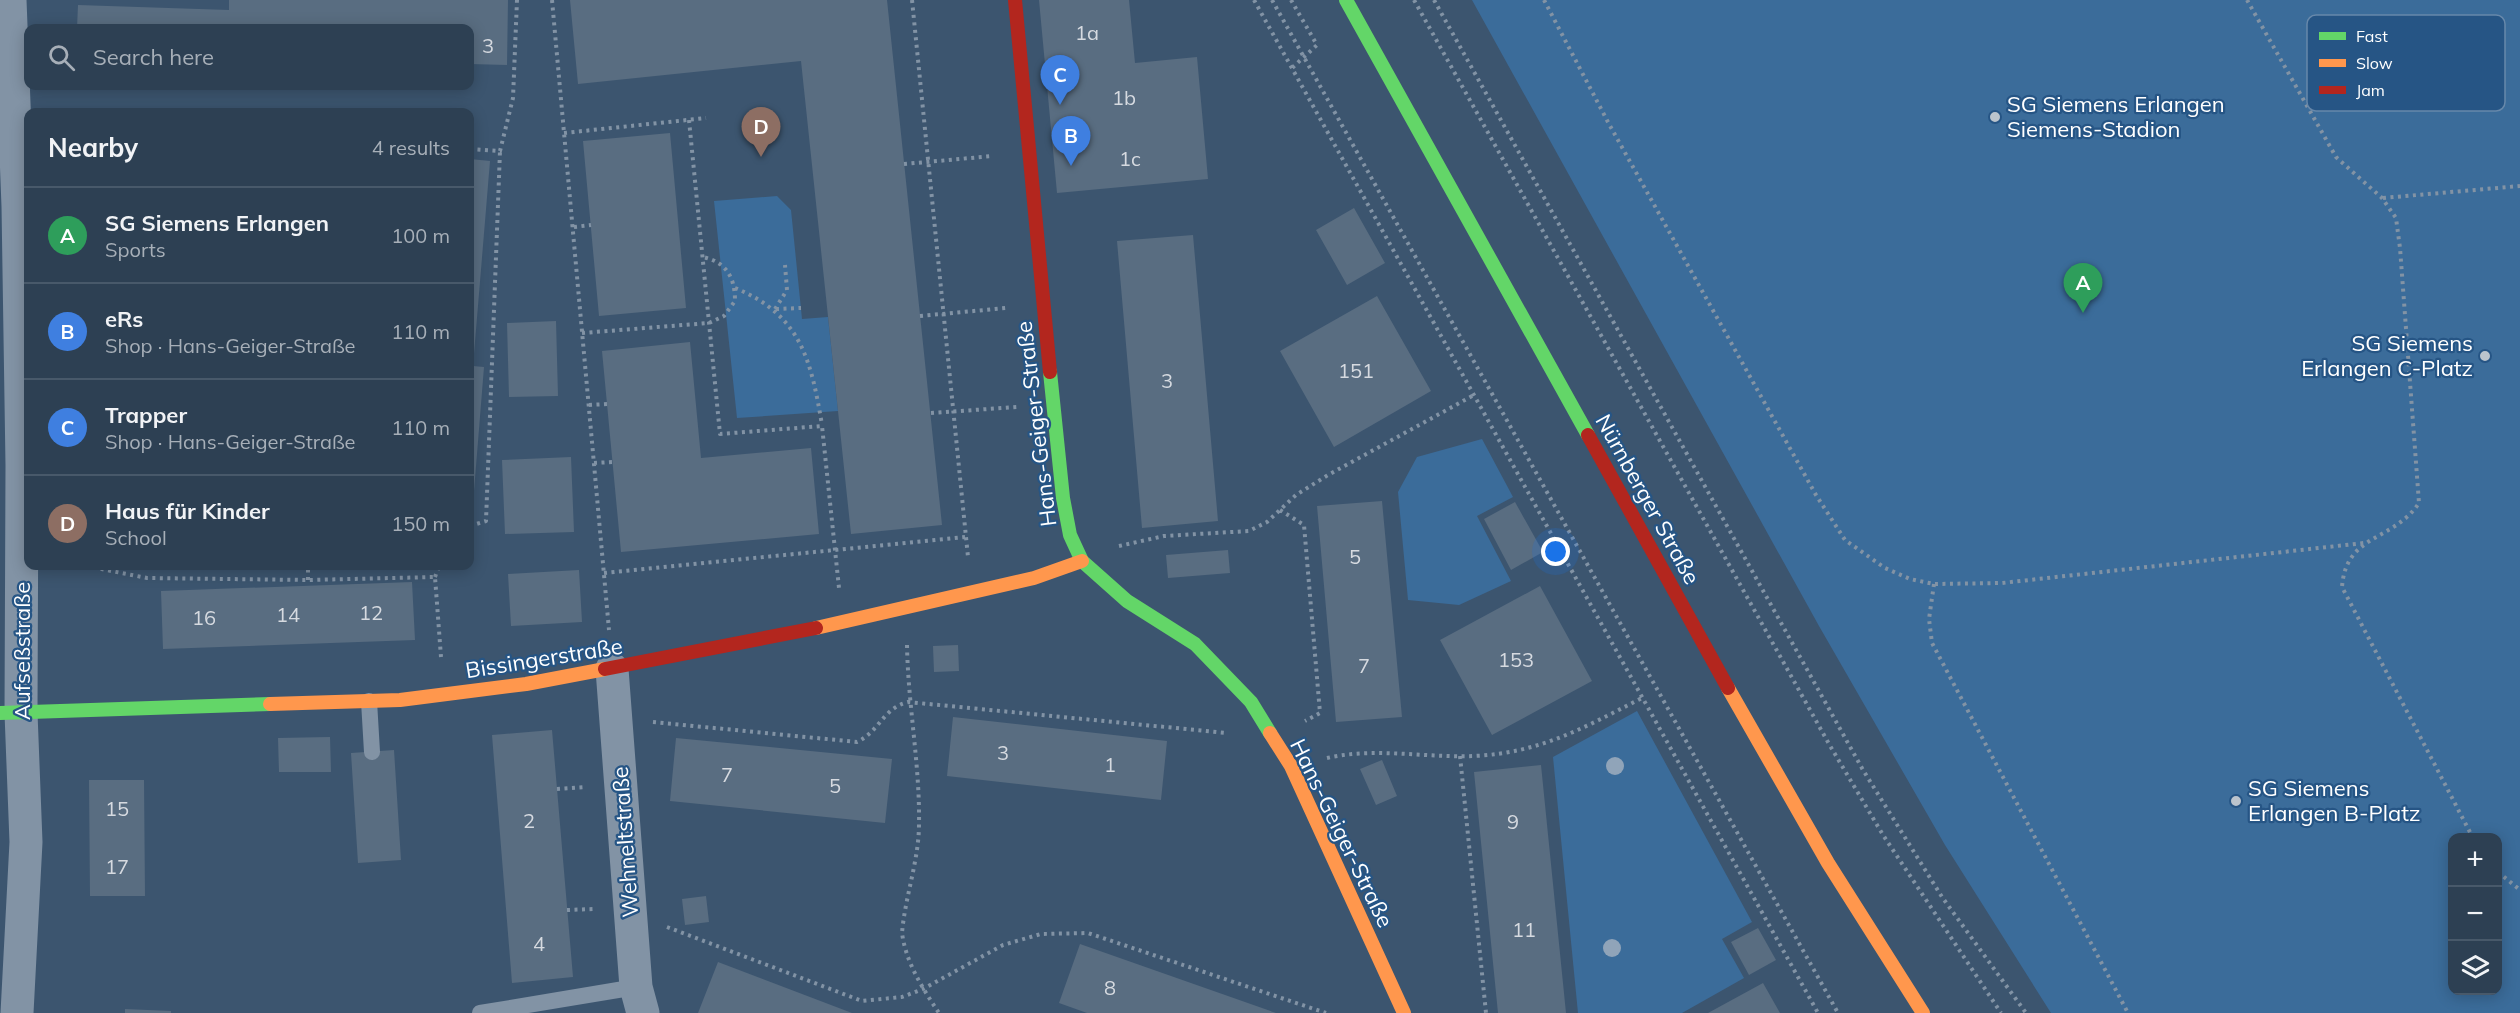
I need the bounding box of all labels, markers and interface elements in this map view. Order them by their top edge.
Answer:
legend [2307,15,2505,111]
house number: 1a [1075,20,1099,45]
search box [24,24,474,90]
text: Fast [2356,26,2388,46]
house number: 3 [482,33,494,58]
icon: search [45,41,78,74]
text: Search here [93,43,214,71]
text: Slow [2356,53,2393,73]
pin: C [1040,56,1080,105]
text: Jam [2356,80,2385,100]
house number: 1b [1112,85,1136,110]
place label: SG Siemens Erlangen Siemens-Stadion [2007,90,2225,143]
pin: D [742,108,780,157]
marker: SG Siemens Erlangen Siemens-Stadion [1988,110,2002,124]
pin: B [1052,116,1090,166]
text: Nearby [48,131,138,164]
text: 4 results [372,135,450,160]
house number: 1c [1119,146,1141,171]
text: SG Siemens Erlangen [105,209,329,237]
text: A [60,223,75,248]
text: 100 m [391,223,450,248]
text: Sports [105,237,166,262]
pin: A [2064,264,2102,313]
text: eRs [105,305,143,333]
text: B [61,319,74,344]
text: 110 m [391,319,450,344]
street label: Hans-Geiger-Straße [1010,320,1062,528]
place label: SG Siemens Erlangen C-Platz [2301,329,2473,382]
text: Shop · Hans-Geiger-Straße [105,333,356,358]
marker: SG Siemens Erlangen C-Platz [2478,349,2492,363]
house number: 151 [1338,358,1374,383]
house number: 3 [1161,368,1173,393]
text: Trapper [105,401,187,429]
street label: Nürnberger Straße [1590,409,1706,589]
text: C [61,415,74,440]
text: 110 m [391,415,450,440]
text: Shop · Hans-Geiger-Straße [105,429,356,454]
text: Haus für Kinder [105,497,270,525]
text: D [60,511,75,536]
text: 150 m [391,511,450,536]
text: School [105,525,167,550]
your location [1541,537,1570,566]
house number: 5 [1349,544,1361,569]
street label: Aufseßstraße [8,582,36,720]
house number: 12 [359,600,383,625]
house number: 14 [276,602,300,627]
house number: 16 [192,605,216,630]
street label: Bissingerstraße [463,632,625,684]
house number: 153 [1498,647,1534,672]
house number: 7 [1358,653,1370,678]
street label: Hans-Geiger-Straße [1284,734,1400,932]
house number: 3 [997,740,1009,765]
house number: 1 [1104,752,1116,777]
house number: 7 [721,762,733,787]
street label: Wehneltstraße [606,766,644,918]
house number: 5 [829,773,841,798]
place label: SG Siemens Erlangen B-Platz [2248,774,2420,827]
marker: SG Siemens Erlangen B-Platz [2229,794,2243,808]
house number: 15 [105,796,129,821]
house number: 2 [523,808,535,833]
house number: 9 [1507,809,1519,834]
map controls [2448,833,2502,995]
button: + [2448,833,2502,887]
house number: 17 [105,854,129,879]
button: − [2448,887,2502,941]
house number: 11 [1512,917,1536,942]
house number: 4 [533,931,545,956]
button: layers [2448,941,2502,995]
house number: 8 [1104,975,1116,1000]

